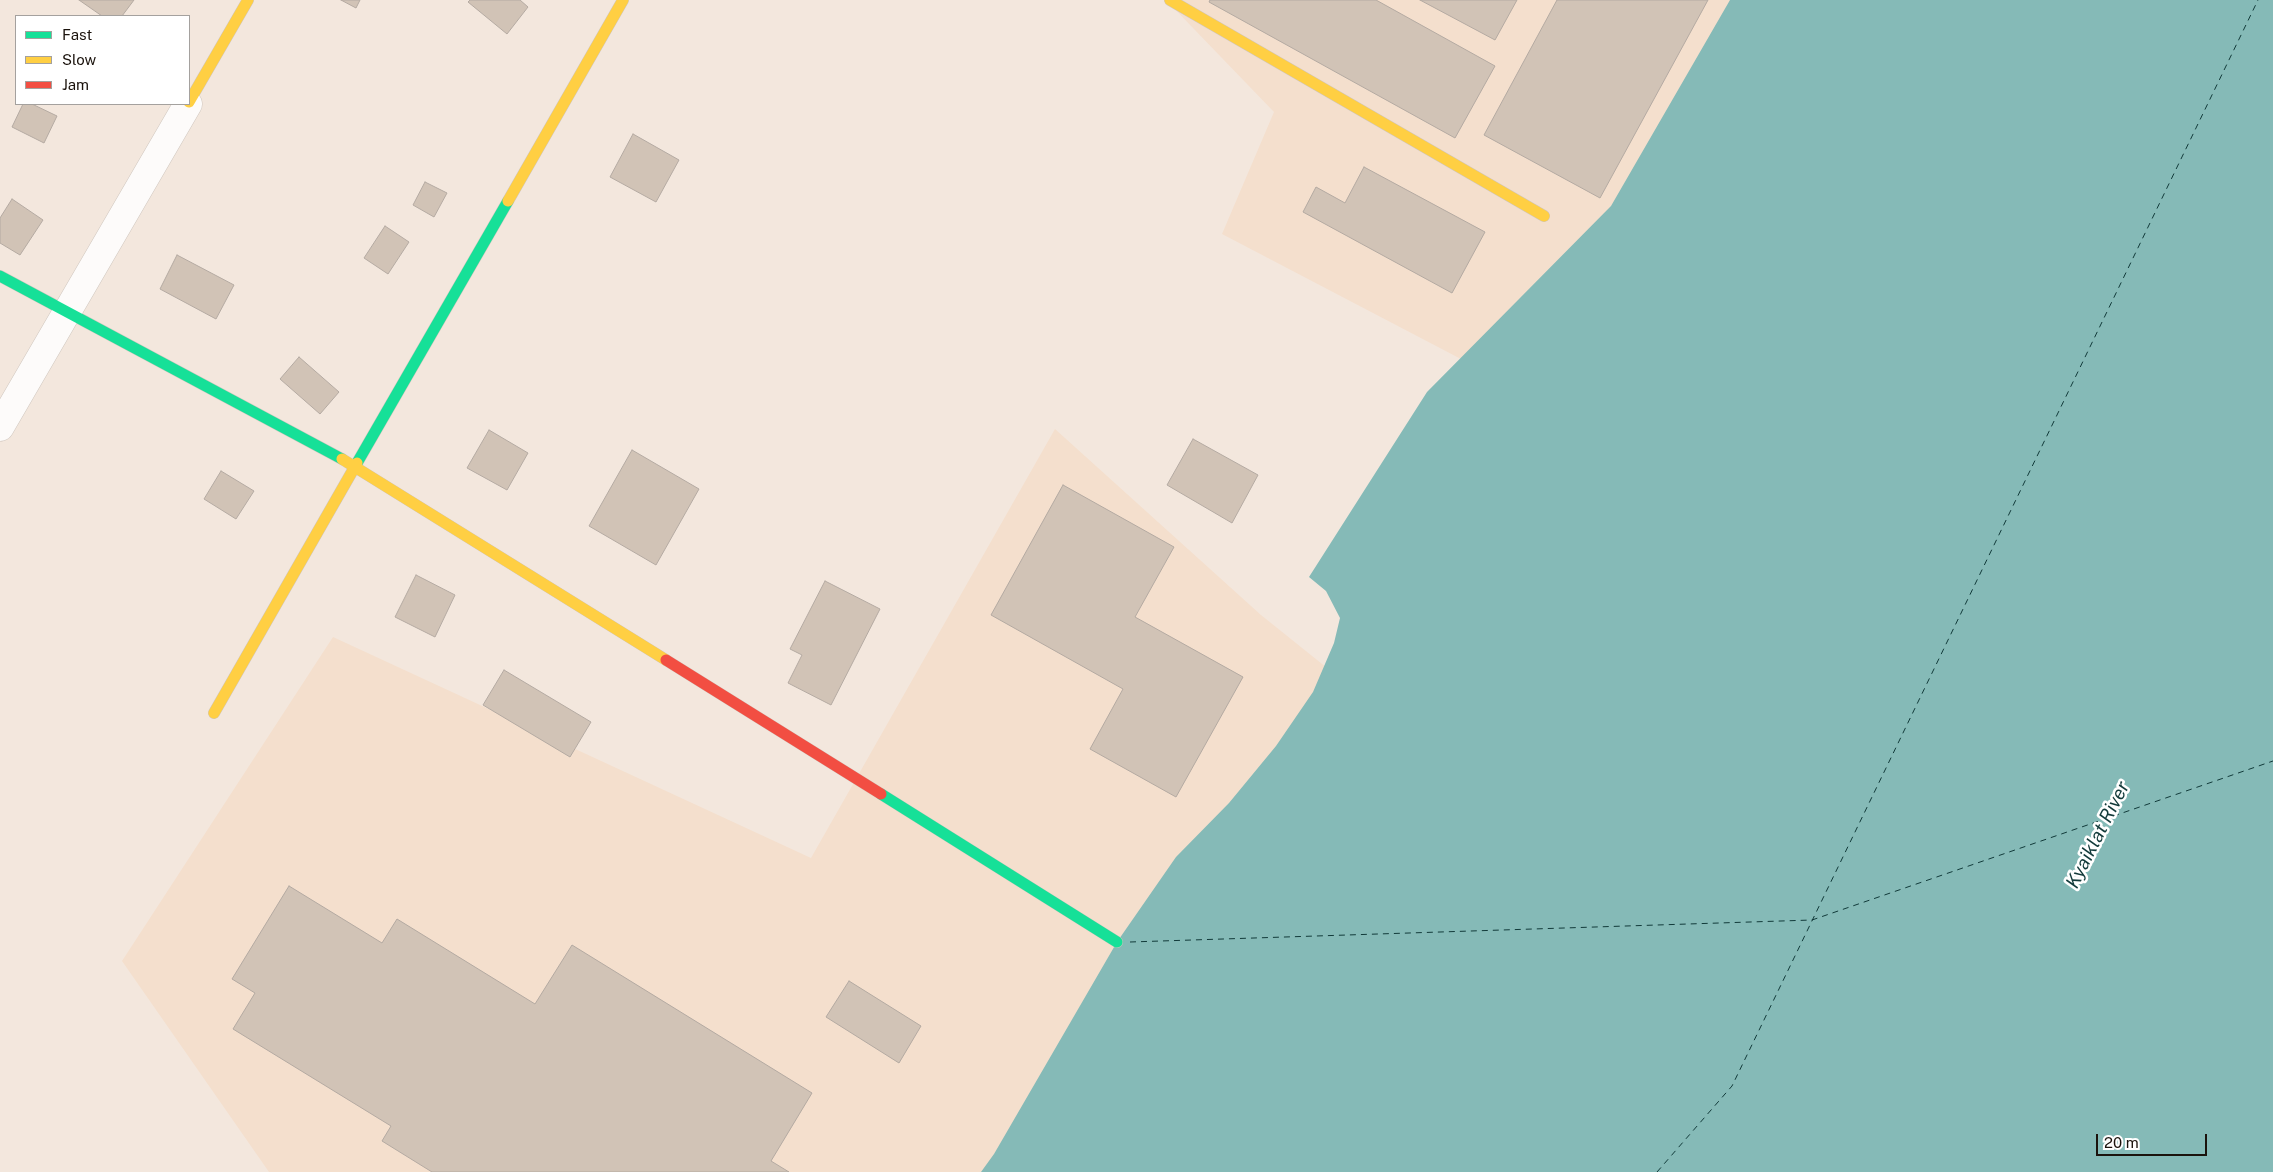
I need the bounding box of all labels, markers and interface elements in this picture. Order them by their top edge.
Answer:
legend [15,15,190,105]
text: Fast [62,26,92,43]
text: Slow [62,51,96,68]
text: Jam [62,76,89,93]
water label: Kyaiklat River [2061,778,2135,892]
scale bar [2098,1124,2209,1156]
text: 20 m [2104,1134,2139,1151]

